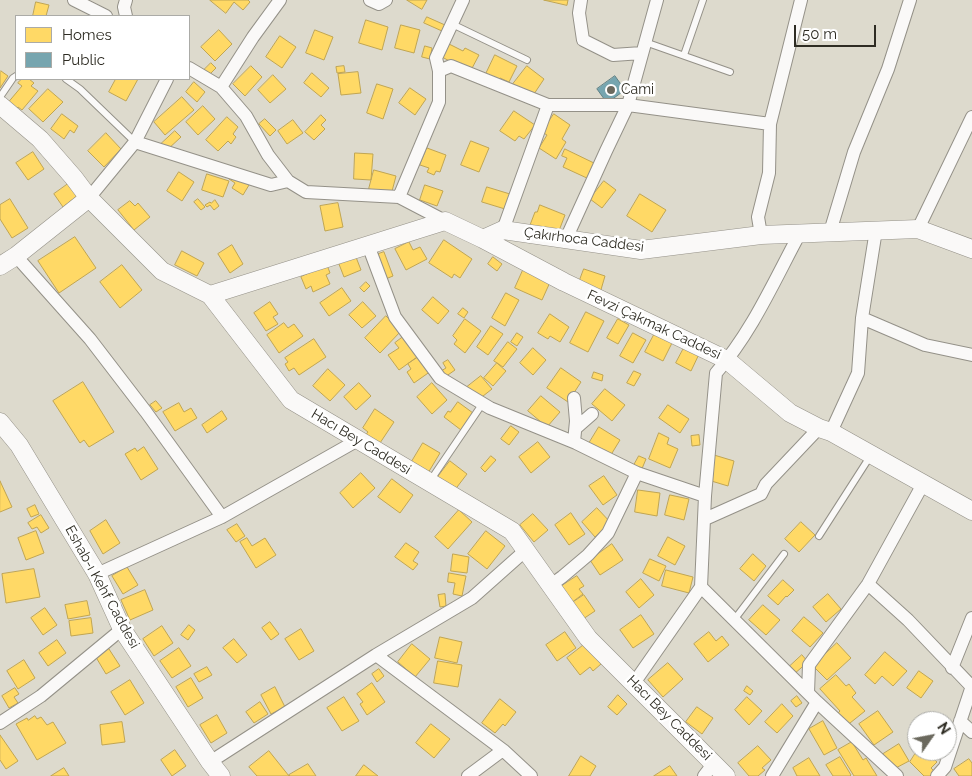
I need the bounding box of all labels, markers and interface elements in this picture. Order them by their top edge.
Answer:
legend [15,15,190,80]
scale bar [797,15,880,47]
text: 50 m [802,25,837,43]
text: Homes [62,26,112,44]
text: Public [62,51,105,69]
place label: Cami [621,82,654,98]
marker: Cami [605,84,617,96]
street label: Çakırhoca Caddesi [523,224,645,256]
street label: Fevzi Çakmak Caddesi [584,287,724,363]
street label: Hacı Bey Caddesi [308,406,414,478]
street label: Eshab-ı Kehf Caddesi [61,523,143,651]
street label: Hacı Bey Caddesi [623,672,715,764]
north arrow [907,711,957,761]
text: N [934,720,953,737]

